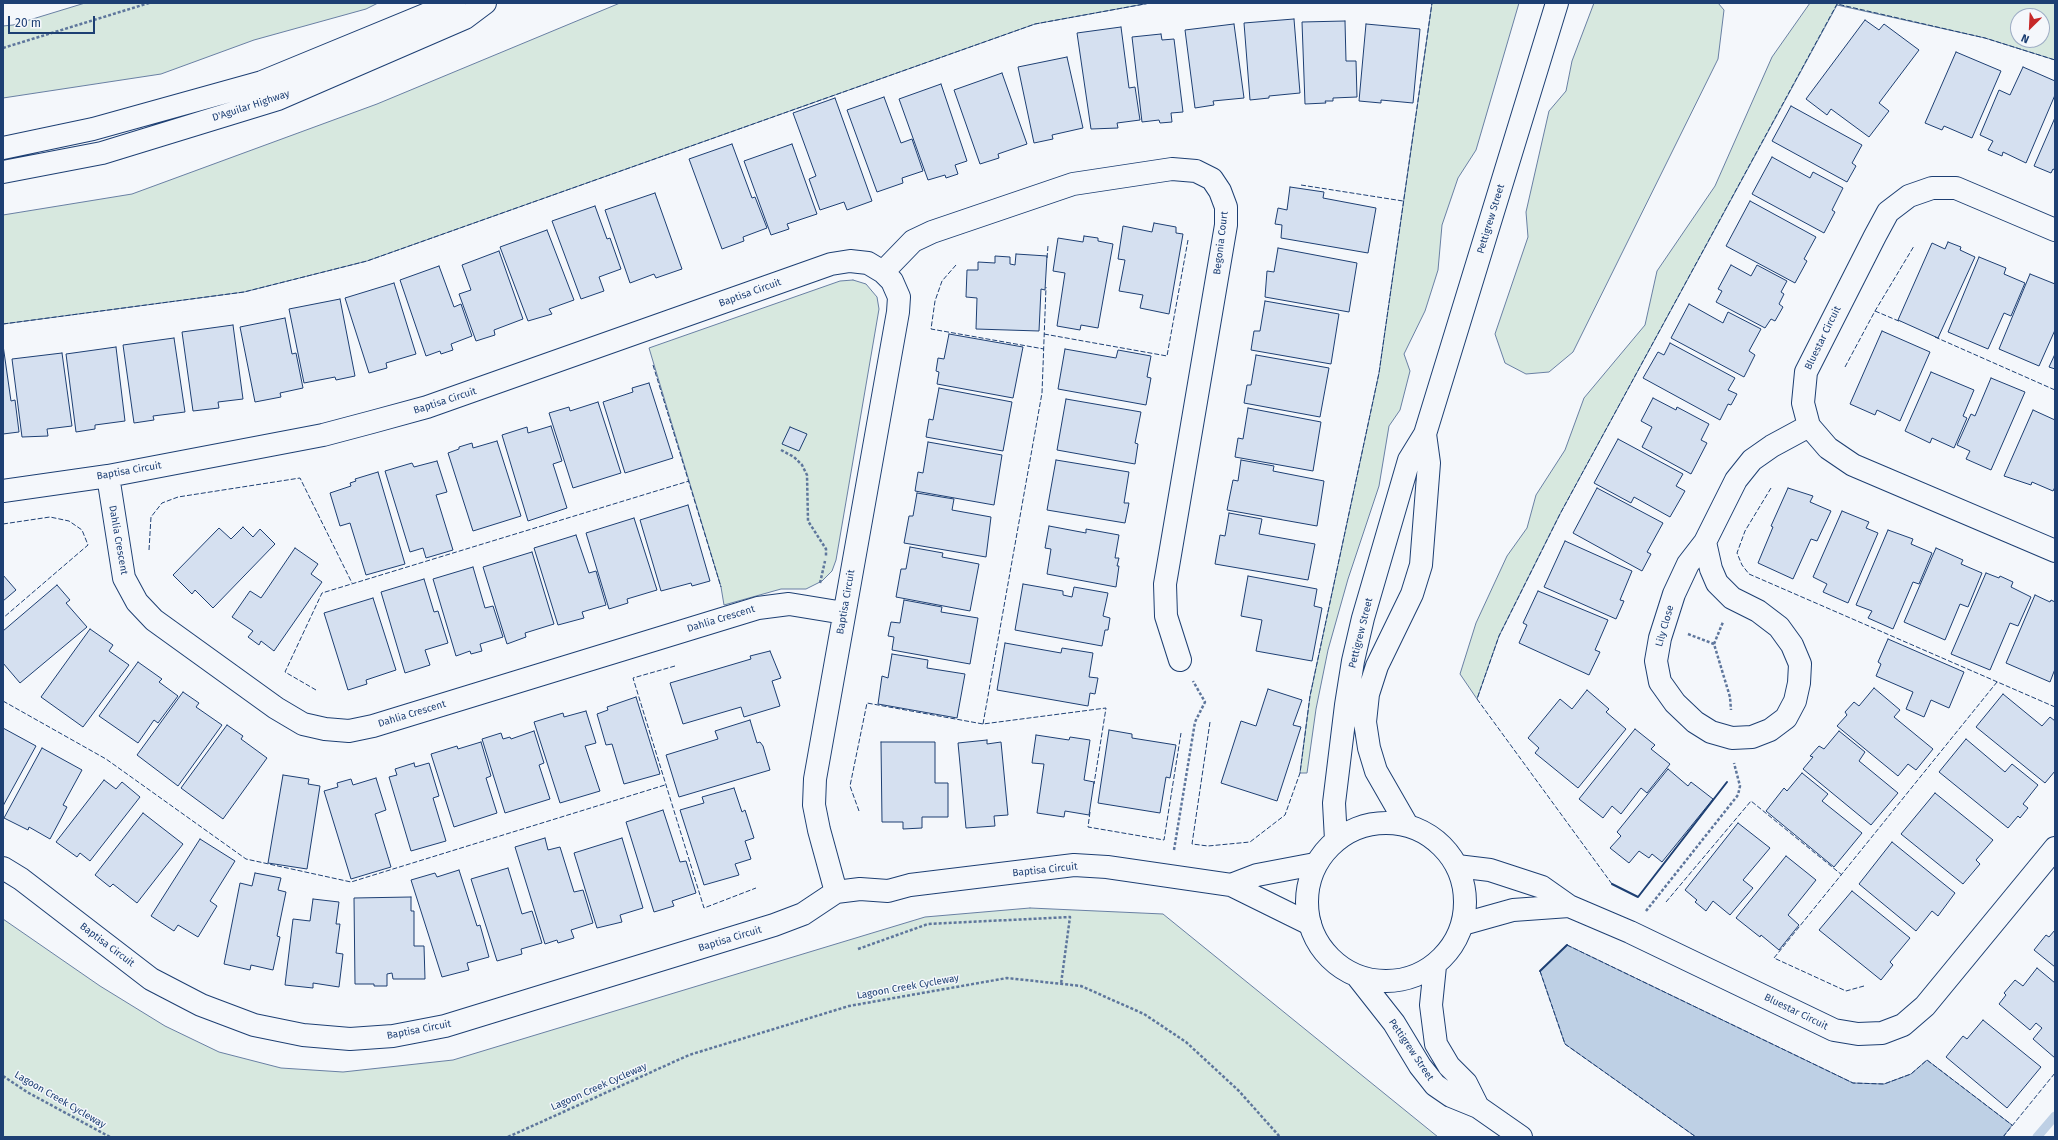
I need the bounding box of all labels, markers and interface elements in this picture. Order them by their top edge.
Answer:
scale bar [10,8,97,34]
north arrow [2010,8,2050,48]
text: 20 m [15,16,41,30]
text: N [2019,31,2031,46]
street label: D'Aguilar Highway [211,88,291,124]
street label: Pettigrew Street [1475,183,1507,255]
street label: Begonia Court [1211,211,1231,275]
street label: Baptisa Circuit [717,276,783,310]
street label: Bluestar Circuit [1802,304,1844,372]
street label: Baptisa Circuit [412,385,478,417]
street label: Baptisa Circuit [96,459,162,483]
street label: Dahlia Crescent [106,504,130,576]
street label: Baptisa Circuit [834,569,858,635]
street label: Pettigrew Street [1346,597,1376,669]
street label: Dahlia Crescent [686,603,756,635]
street label: Lily Close [1653,604,1677,648]
street label: Dahlia Crescent [377,698,447,730]
street label: Baptisa Circuit [1012,861,1078,879]
street label: Baptisa Circuit [77,921,137,969]
street label: Baptisa Circuit [697,924,763,954]
street label: Lagoon Creek Cycleway [856,972,960,1002]
street label: Bluestar Circuit [1762,991,1830,1033]
street label: Pettigrew Street [1386,1017,1436,1083]
street label: Baptisa Circuit [386,1018,452,1042]
street label: Lagoon Creek Cycleway [549,1060,649,1114]
street label: Lagoon Creek Cycleway [12,1069,108,1131]

